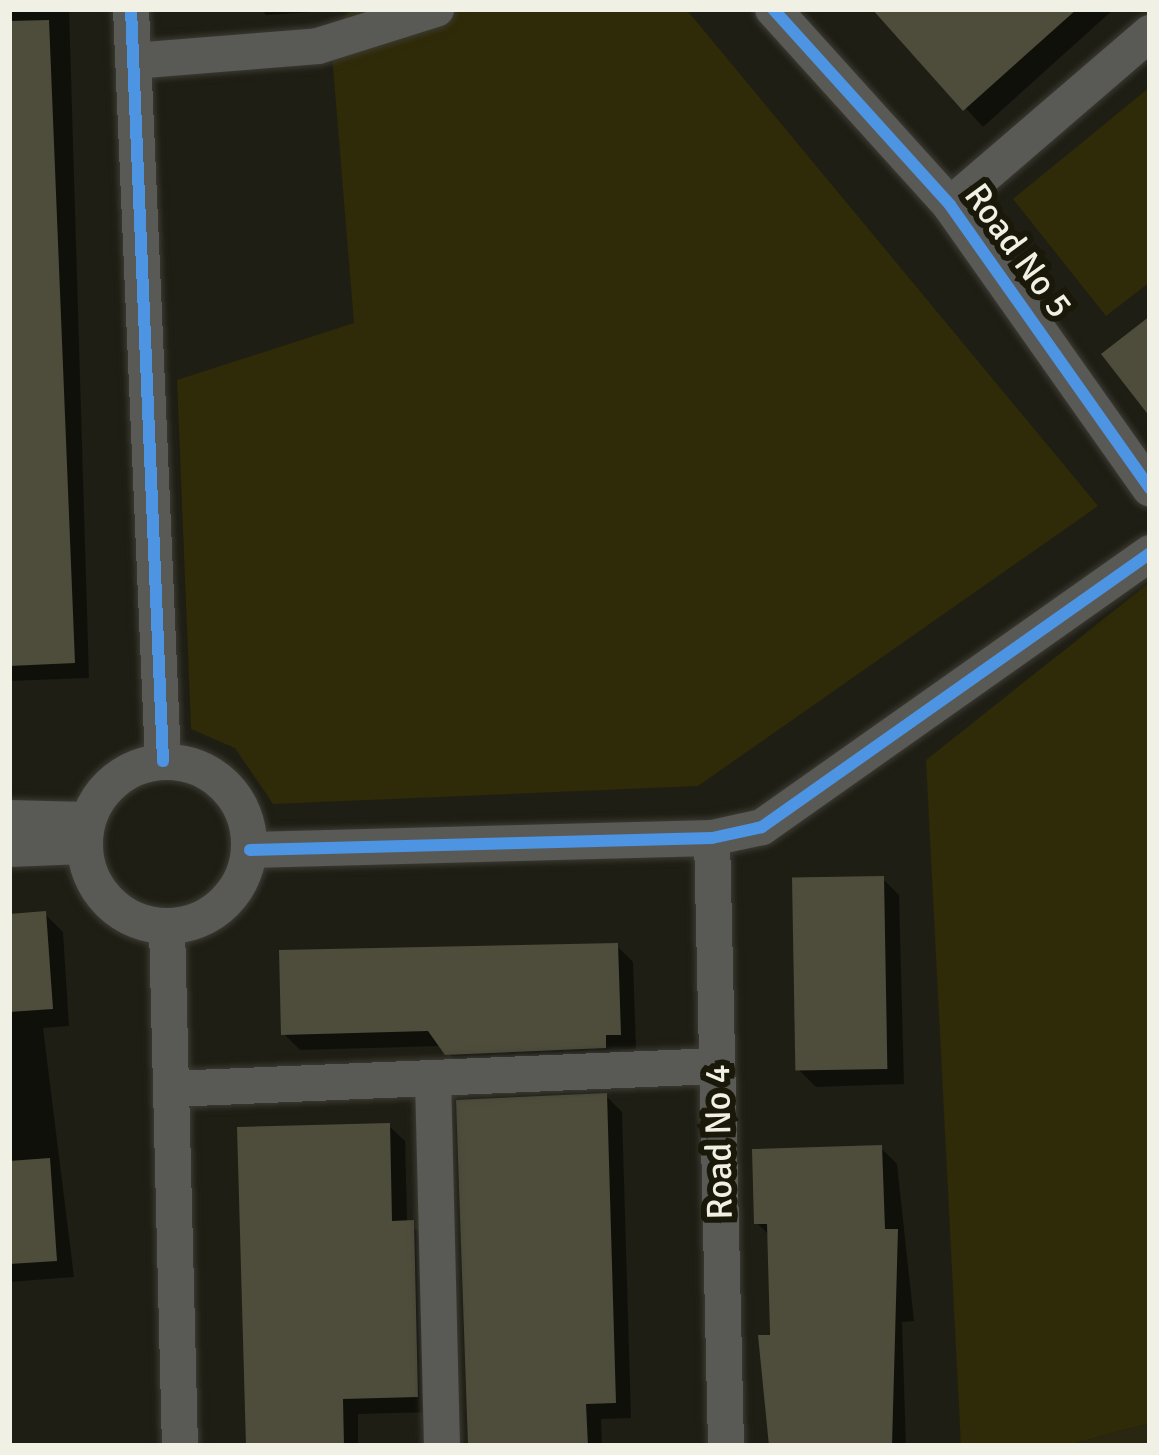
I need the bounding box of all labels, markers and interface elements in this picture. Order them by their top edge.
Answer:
street label: Road No 5 [955,175,1081,327]
street label: Road No 4 [696,1064,742,1220]

